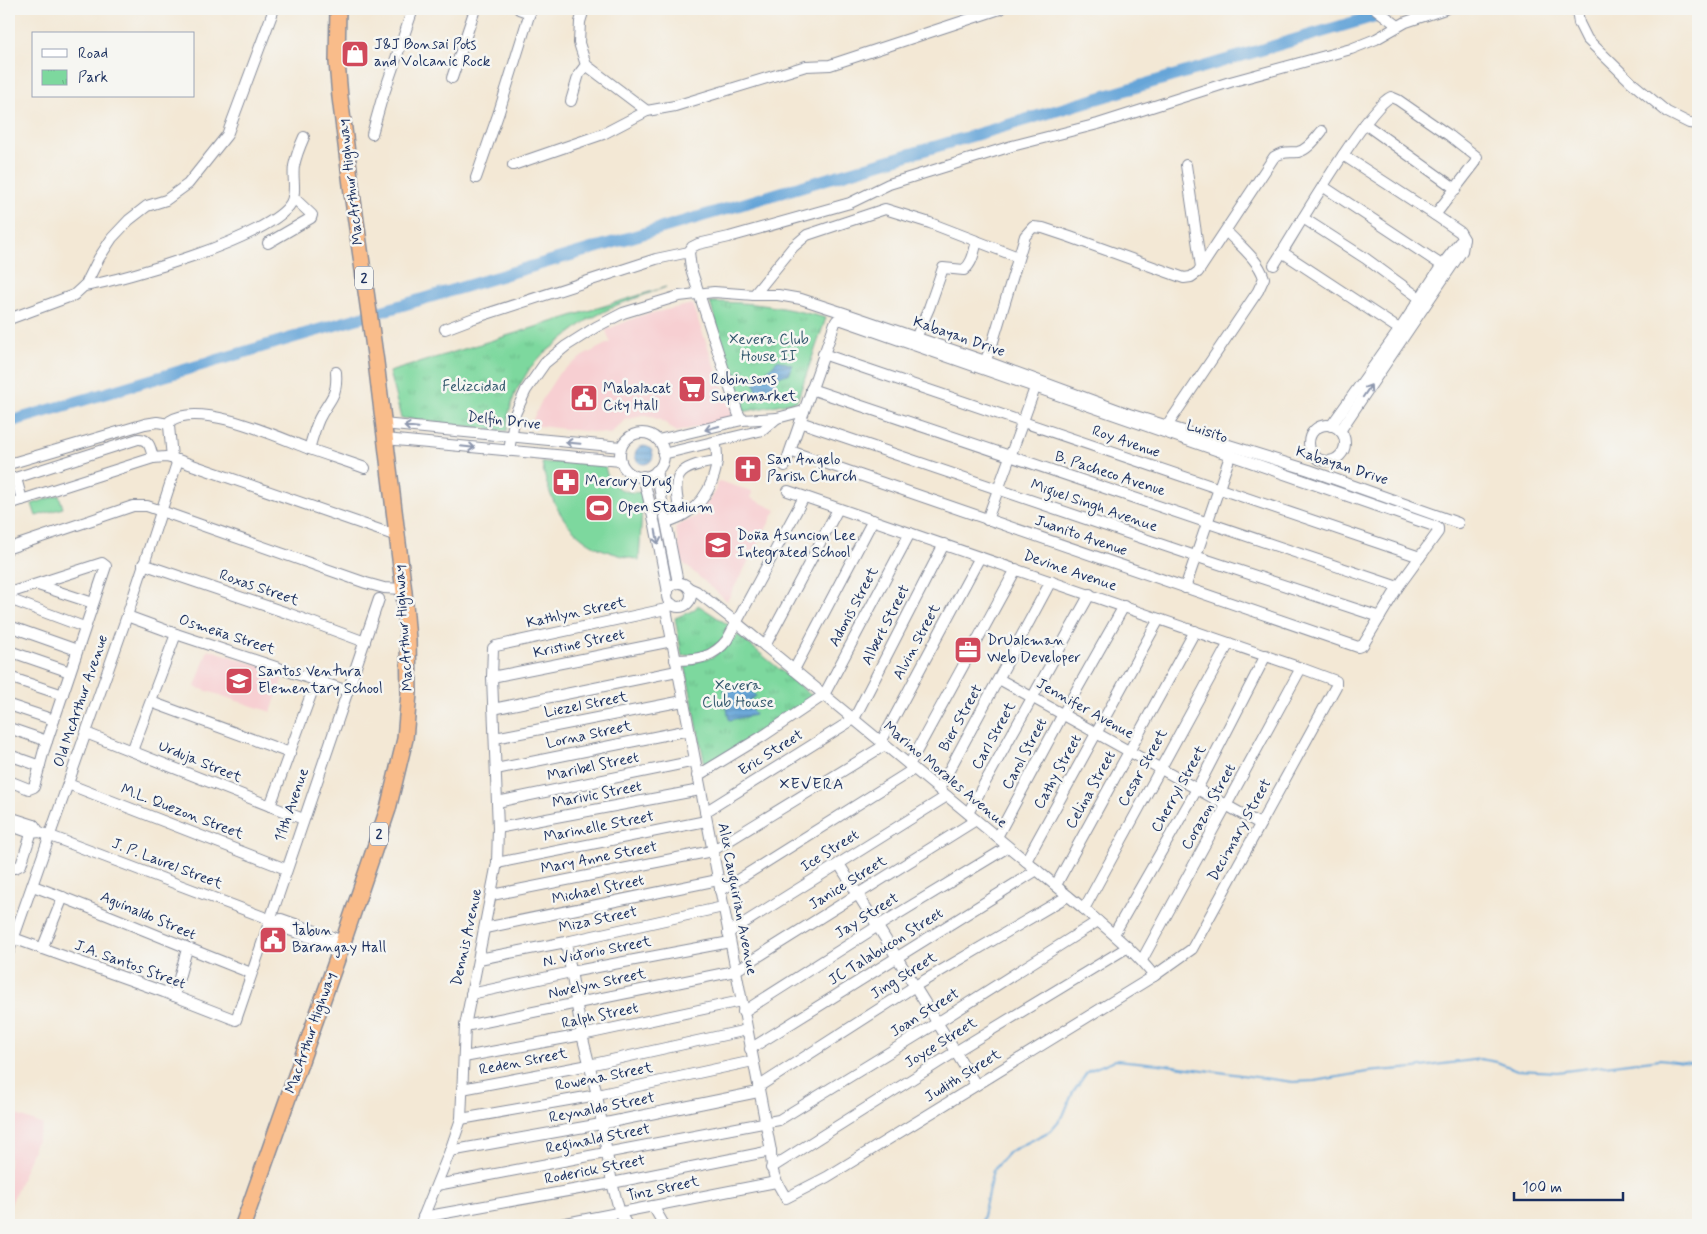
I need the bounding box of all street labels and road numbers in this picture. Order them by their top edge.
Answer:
street label: MacArthur Highway [333,118,370,246]
road number: 2 [355,266,373,290]
street label: Kabayan Drive [910,312,1008,362]
street label: Delfin Drive [466,407,542,435]
street label: Luisito [1184,416,1230,448]
street label: Roy Avenue [1089,421,1163,463]
street label: Kabayan Drive [1293,442,1391,490]
street label: B. Pacheco Avenue [1052,447,1168,501]
street label: Miguel Singh Avenue [1027,475,1160,538]
street label: Juanito Avenue [1032,511,1130,561]
street label: Devine Avenue [1021,546,1119,596]
street label: Adonis Street [825,563,883,650]
street label: MacArthur Highway [390,564,419,692]
street label: Roxas Street [216,565,302,611]
street label: Albert Street [857,581,915,669]
street label: Kathlyn Street [524,593,628,633]
street label: Alvin Street [889,600,945,683]
street label: Osmeña Street [176,610,278,660]
street label: Kristine Street [532,625,627,663]
street label: Old McArthur Avenue [49,632,113,770]
street label: Jennifer Avenue [1033,674,1137,744]
street label: Bier Street [934,681,988,755]
street label: Liezel Street [543,687,630,723]
street label: Carl Street [967,698,1021,773]
street label: Carol Street [998,714,1052,793]
street label: Lorna Street [544,716,634,754]
street label: Marino Morales Avenue [879,717,1011,833]
street label: Eric Street [735,725,807,781]
street label: Cesar Street [1113,725,1173,810]
street label: Cathy Street [1029,731,1087,813]
street label: Urduja Street [155,736,245,788]
street label: Cherryl Street [1147,742,1211,836]
street label: Maribel Street [545,747,641,786]
street label: Celina Street [1061,747,1121,833]
street label: Corazon Street [1177,760,1241,854]
street label: 11th Avenue [270,765,314,845]
street label: Decimary Street [1204,775,1276,885]
street label: Marivic Street [551,776,644,813]
street label: M.L. Quezon Street [118,779,246,845]
street label: Marinelle Street [542,807,656,847]
street label: Alex Cauguirian Avenue [711,821,762,977]
road number: 2 [370,822,388,846]
street label: Ice Street [797,825,863,877]
street label: J. P. Laurel Street [109,834,225,894]
street label: Mary Anne Street [539,837,659,879]
street label: Janice Street [805,851,891,915]
street label: Michael Street [550,870,646,910]
street label: Dennis Avenue [447,886,487,988]
street label: Aguinaldo Street [97,887,199,945]
street label: Jay Street [831,888,903,944]
street label: Miza Street [557,902,639,938]
street label: JC Talabucon Street [825,903,948,990]
street label: N. Victorio Street [541,932,653,972]
street label: J.A. Santos Street [72,936,189,994]
street label: Jing Street [867,948,942,1005]
street label: Novelyn Street [546,964,648,1004]
street label: MacArthur Highway [281,970,342,1097]
street label: Joan Street [887,984,963,1042]
street label: Ralph Street [560,998,641,1034]
street label: Joyce Street [901,1013,981,1073]
street label: Reden Street [477,1044,569,1080]
street label: Judith Street [921,1045,1005,1107]
street label: Rowena Street [553,1058,655,1096]
street label: Reynaldo Street [547,1088,657,1128]
street label: Reginald Street [544,1119,652,1160]
street label: Roderick Street [543,1150,647,1190]
street label: Tinz Street [625,1172,701,1206]

